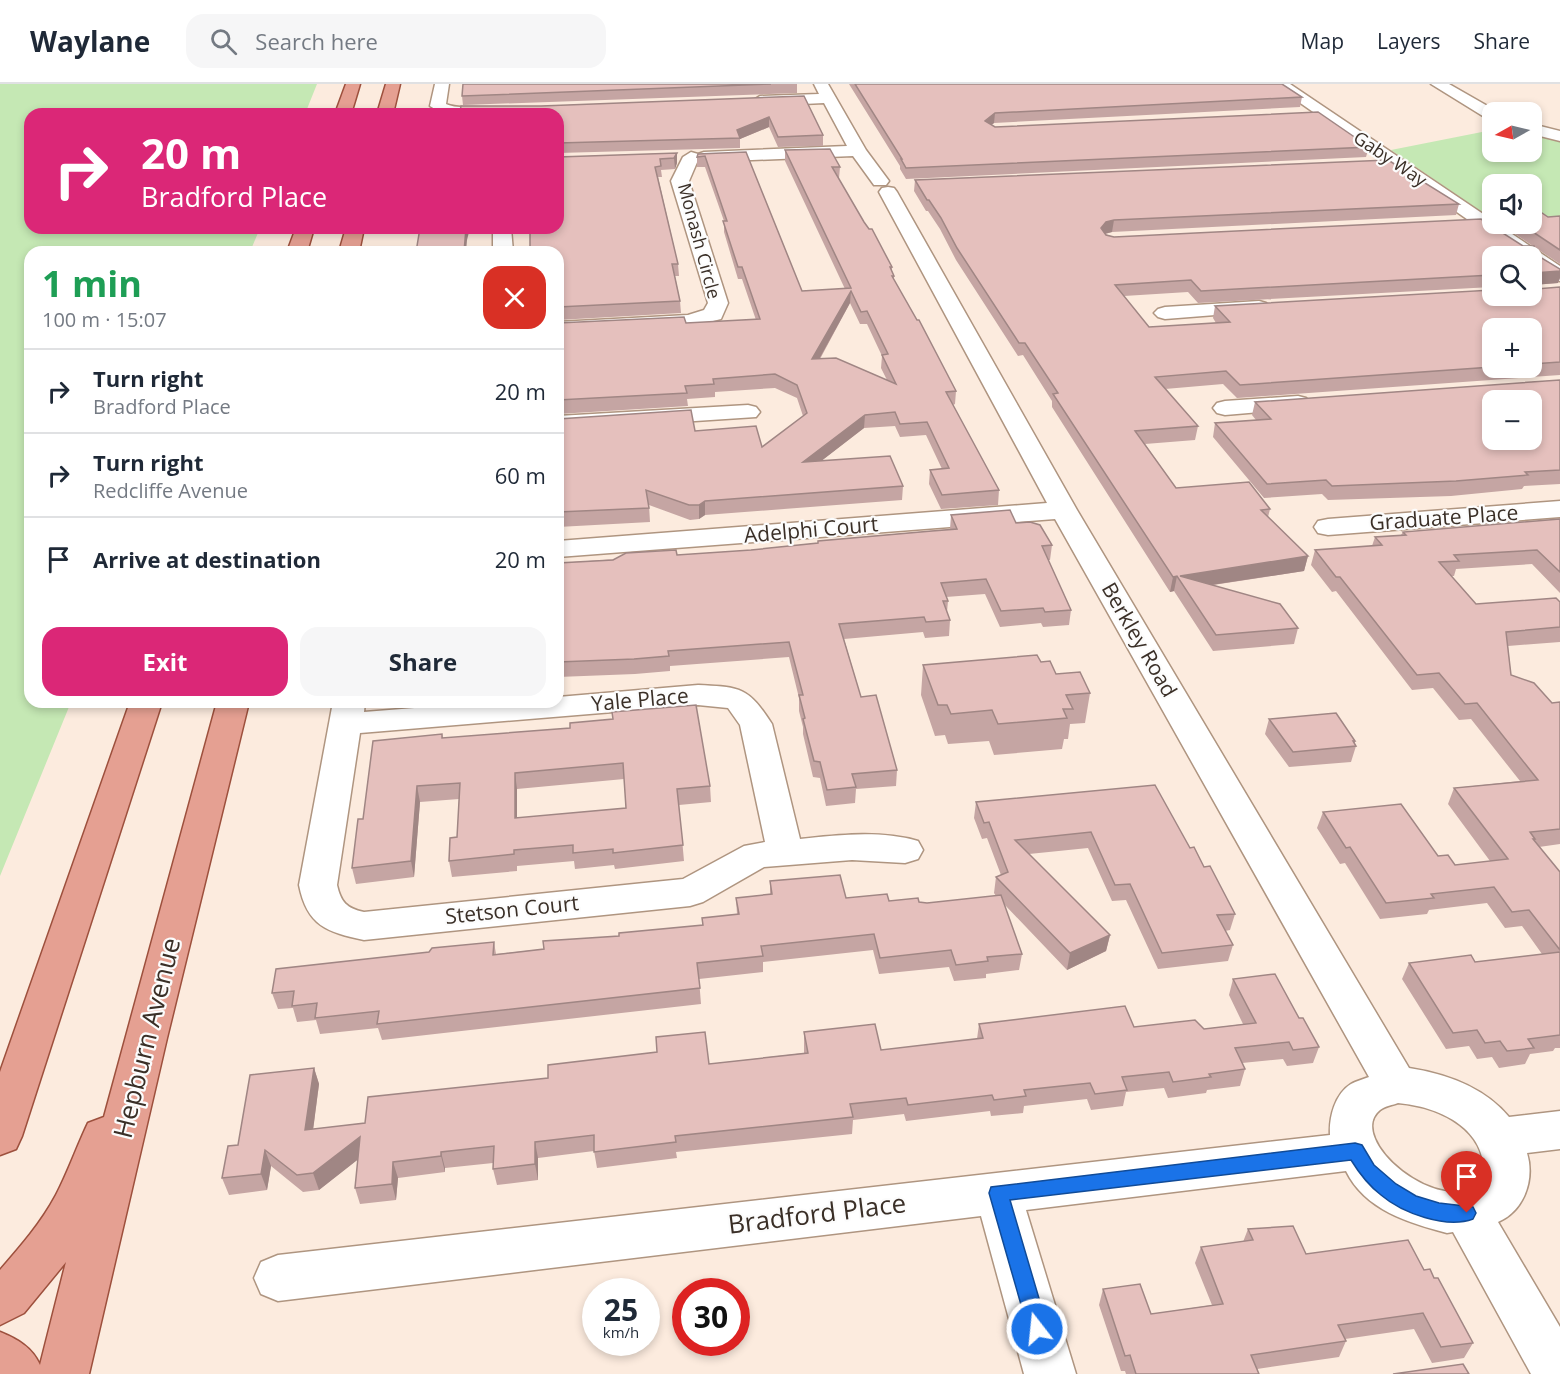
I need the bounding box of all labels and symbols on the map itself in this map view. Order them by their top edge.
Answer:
north arrow [1482,102,1542,162]
street label: Gaby Way [1349,125,1433,192]
street label: Monash Circle [673,180,727,301]
street label: Graduate Place [1369,498,1519,536]
street label: Adelphi Court [743,509,879,549]
street label: Berkley Road [1096,577,1184,702]
street label: Yale Place [590,681,690,717]
street label: Stetson Court [444,888,580,930]
street label: Hepburn Avenue [104,934,188,1142]
pin [1441,1151,1492,1213]
street label: Bradford Place [726,1184,908,1242]
speed limit sign: 30 [672,1278,750,1356]
position arrow [1005,1297,1069,1361]

